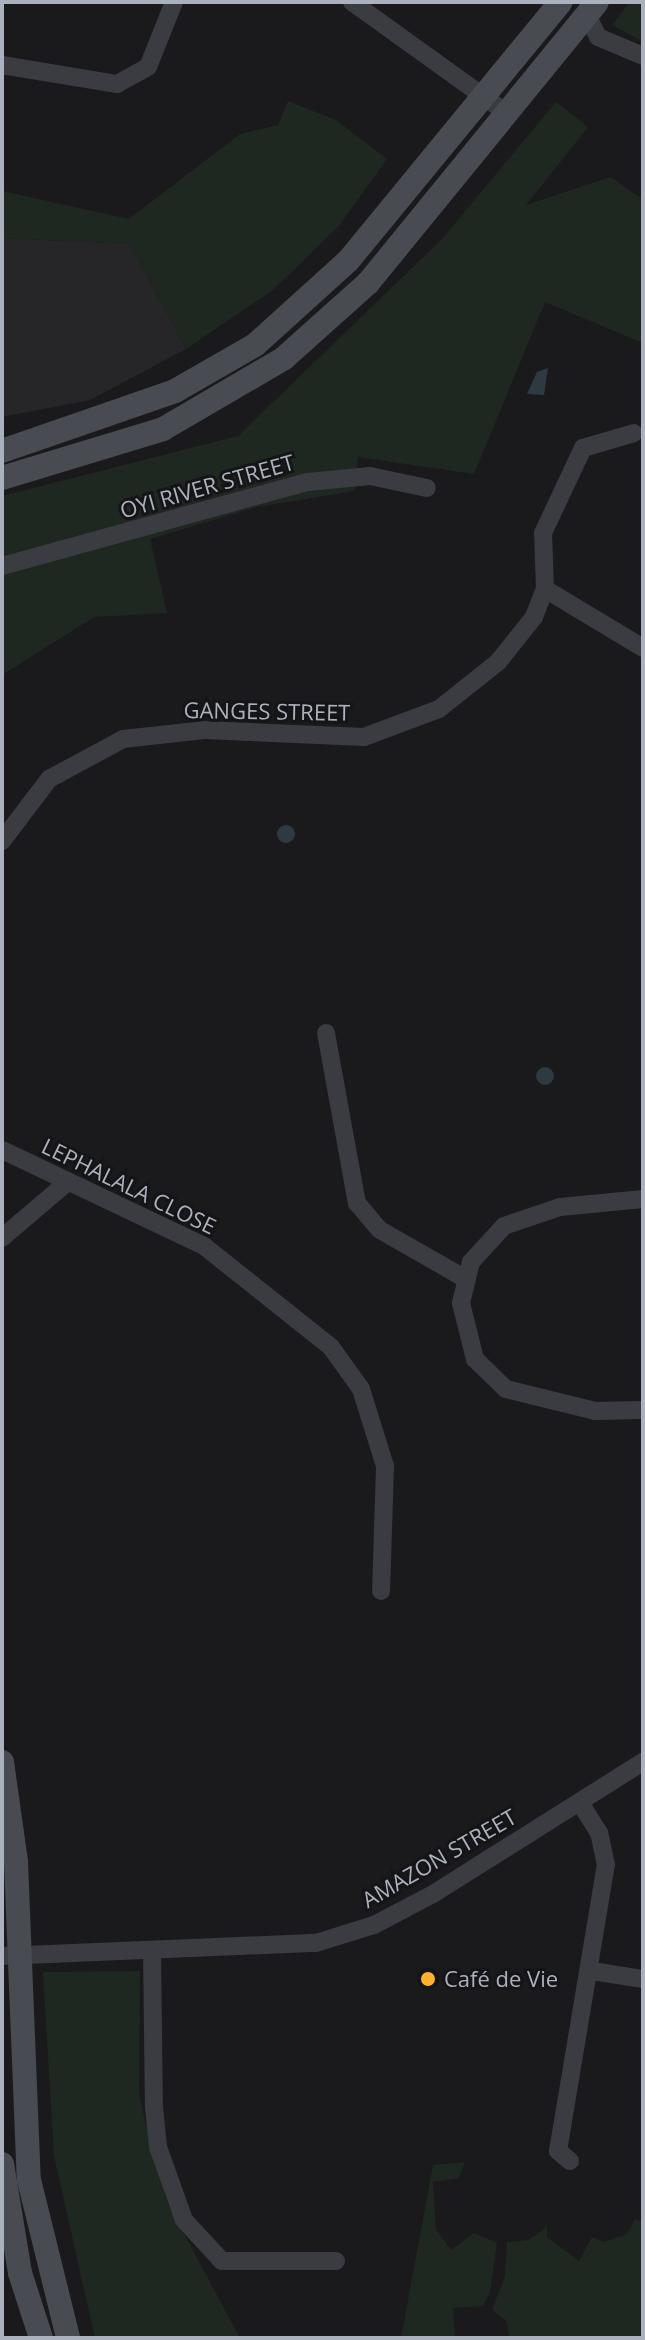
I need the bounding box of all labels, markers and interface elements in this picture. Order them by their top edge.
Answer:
street label: OYI RIVER STREET [117,449,297,523]
street label: GANGES STREET [183,696,351,726]
street label: LEPHALALA CLOSE [38,1132,220,1240]
street label: AMAZON STREET [357,1803,521,1913]
place label: Café de Vie [444,1966,558,1992]
marker: Café de Vie [419,1970,437,1988]

